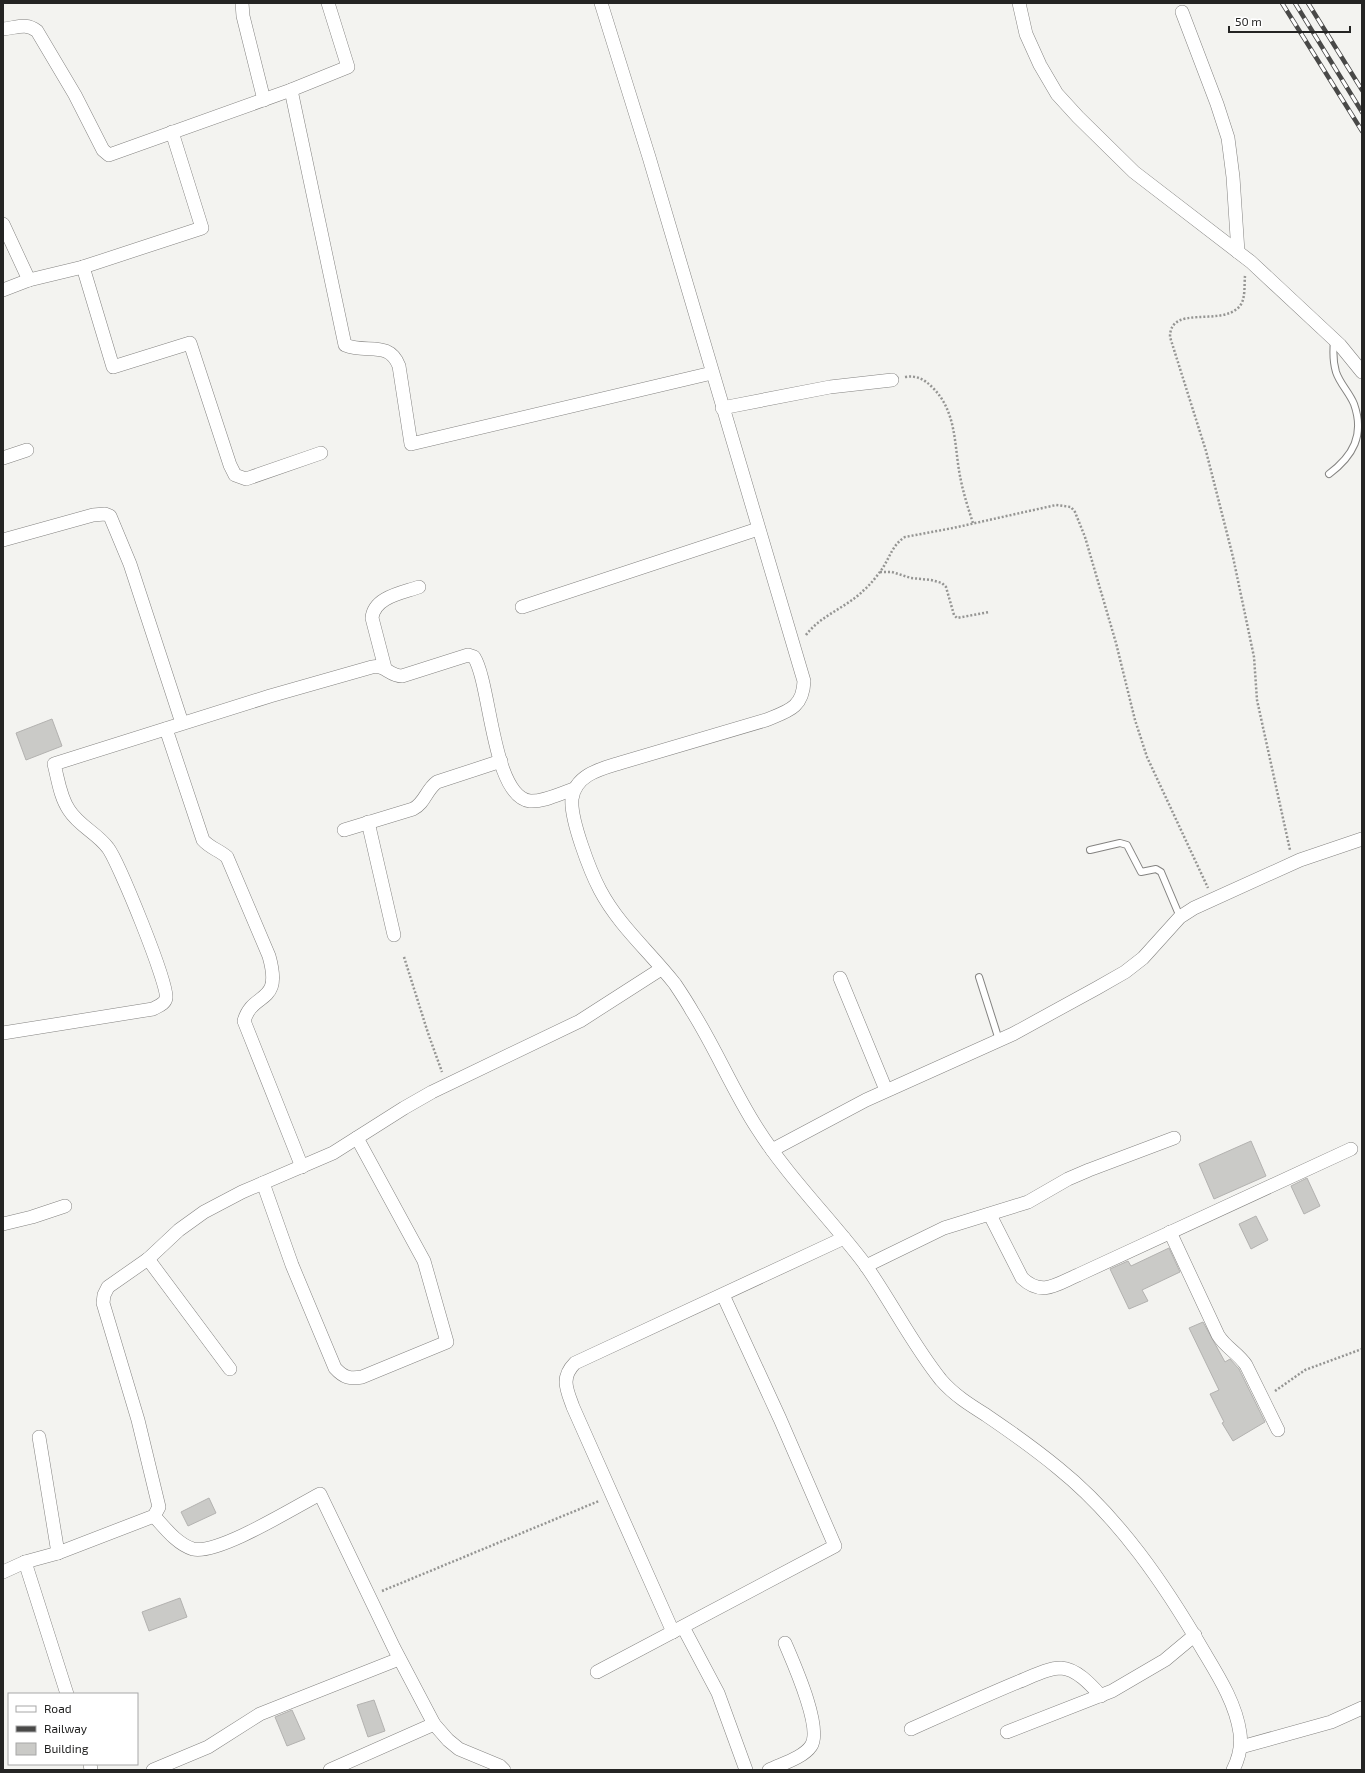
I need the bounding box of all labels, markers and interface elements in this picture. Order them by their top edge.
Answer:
scale bar [1229,8,1350,34]
text: 50 m [1235,14,1262,28]
legend [8,1693,138,1765]
text: Road [44,1701,72,1715]
text: Railway [44,1721,88,1735]
text: Building [44,1741,89,1755]

